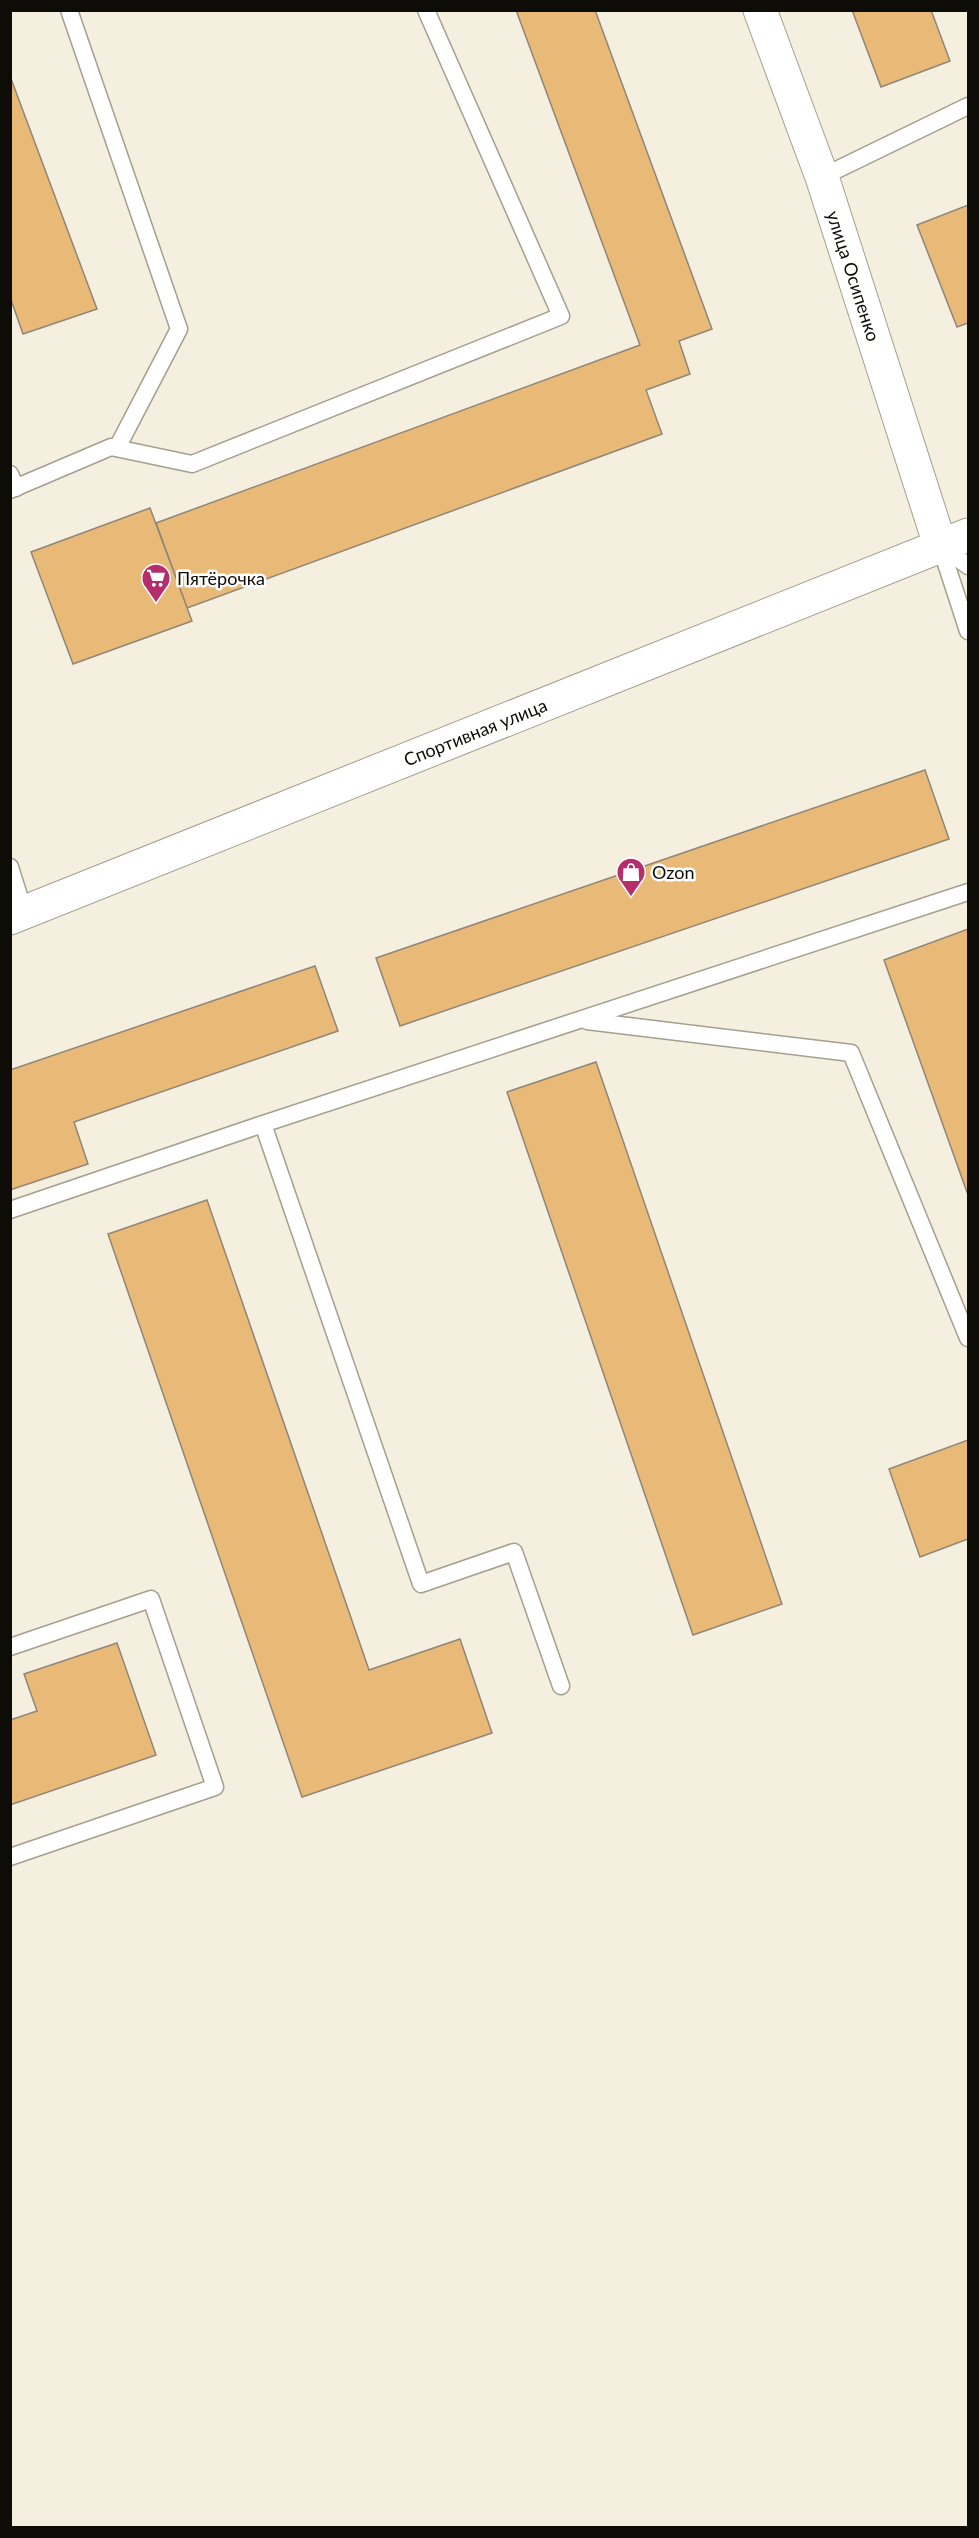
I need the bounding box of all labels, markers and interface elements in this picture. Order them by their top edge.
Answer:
street label: улица Осипенко [822,208,885,344]
supermarket icon: Пятёрочка [140,562,172,604]
place label: Пятёрочка [177,567,265,589]
street label: Спортивная улица [400,694,550,771]
shop icon: Ozon [615,856,647,898]
place label: Ozon [652,861,694,883]

